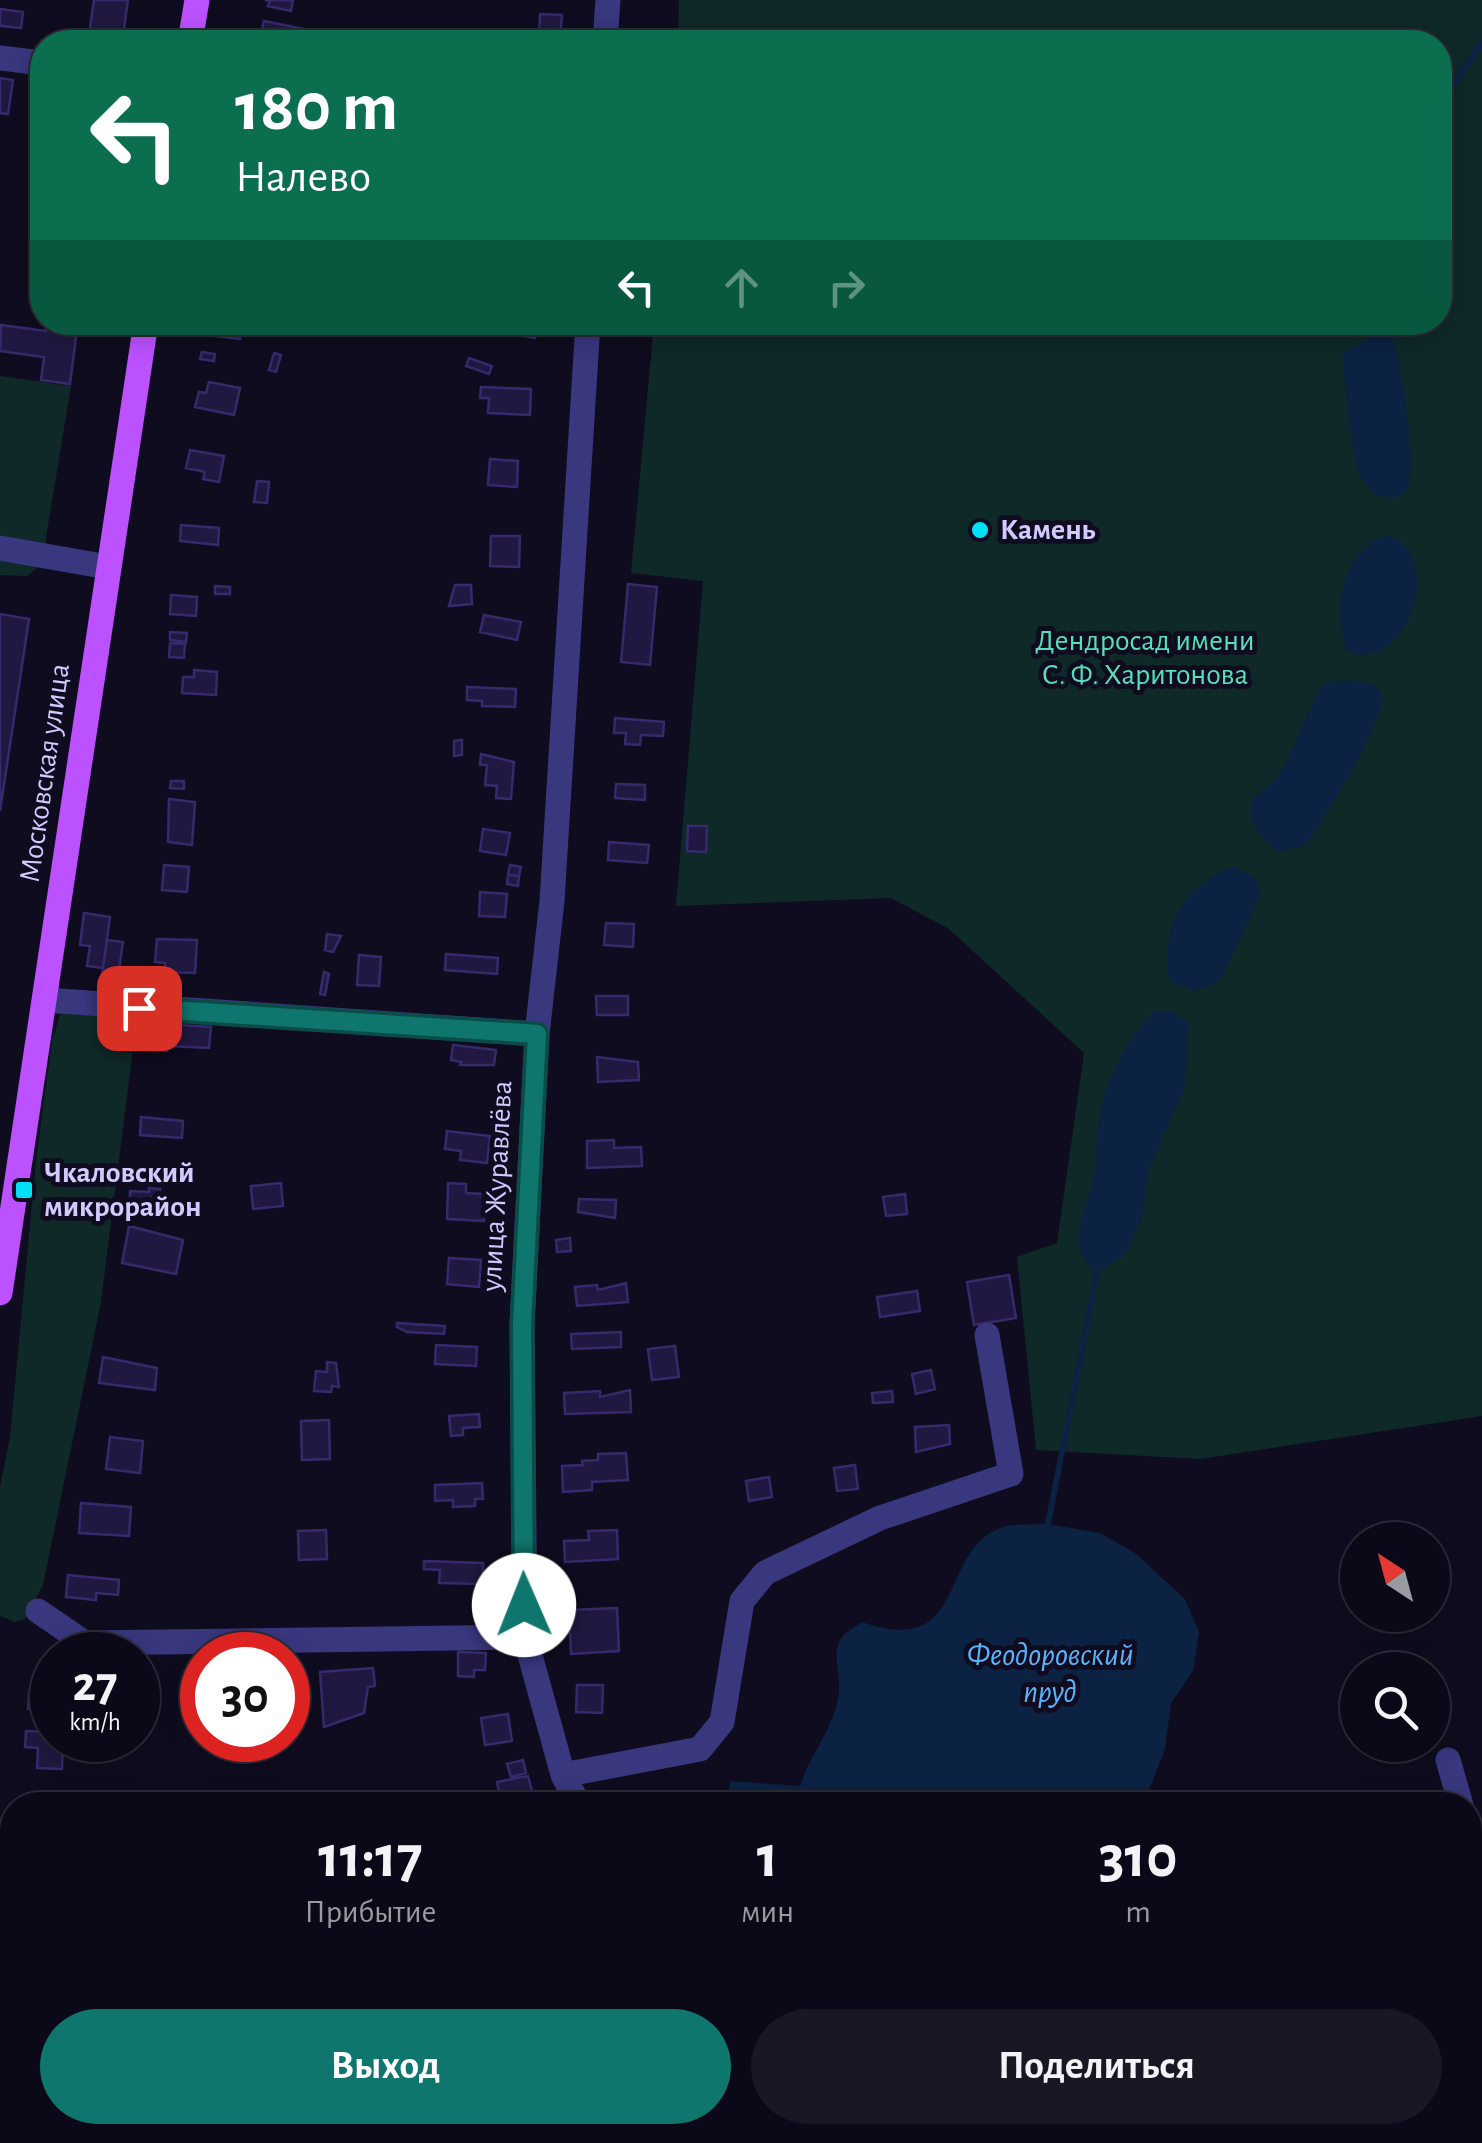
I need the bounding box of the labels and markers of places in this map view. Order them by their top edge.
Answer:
place label: Камень [1000,515,1096,545]
marker: Камень [969,519,991,541]
pin [97,966,182,1051]
place label: Чкаловский микрорайон [44,1158,201,1222]
marker: Чкаловский микрорайон [13,1179,35,1201]

